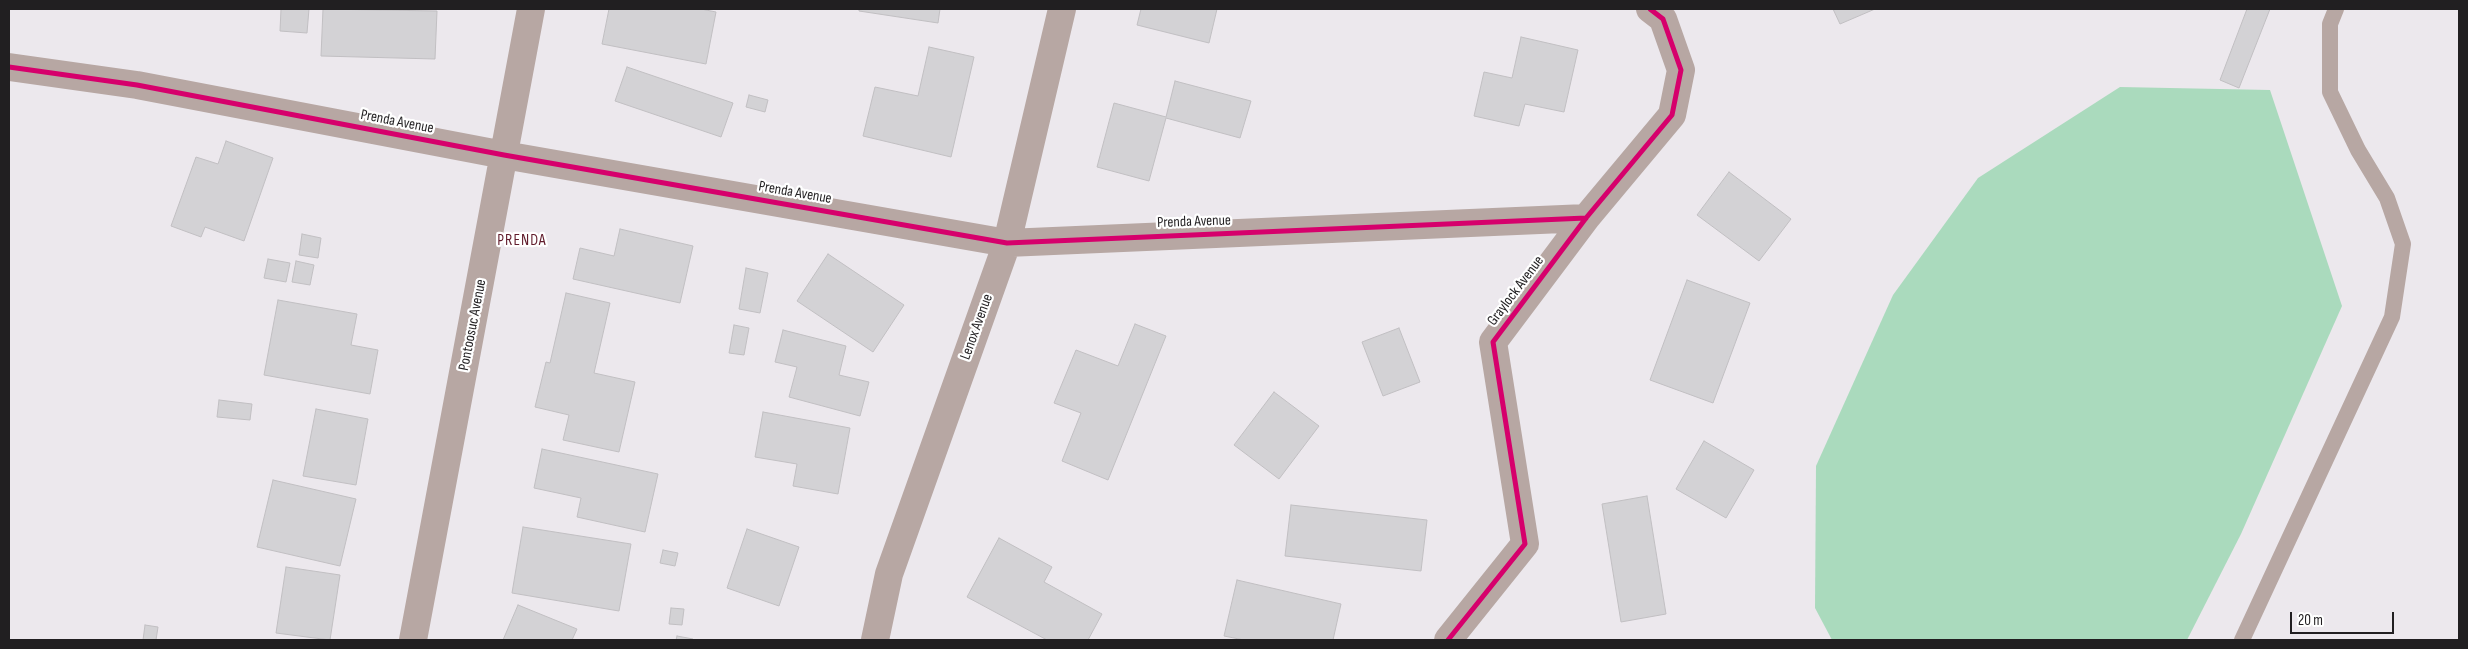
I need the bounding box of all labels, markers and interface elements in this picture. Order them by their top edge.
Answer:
street label: Prenda Avenue [359,106,435,138]
street label: Prenda Avenue [757,178,833,208]
street label: Prenda Avenue [1157,212,1231,232]
district label: PRENDA [497,231,547,251]
street label: Graylock Avenue [1484,253,1548,329]
street label: Pontoosuc Avenue [455,278,491,372]
street label: Lenox Avenue [957,292,997,362]
scale bar [2293,602,2397,634]
text: 20 m [2298,611,2323,630]

